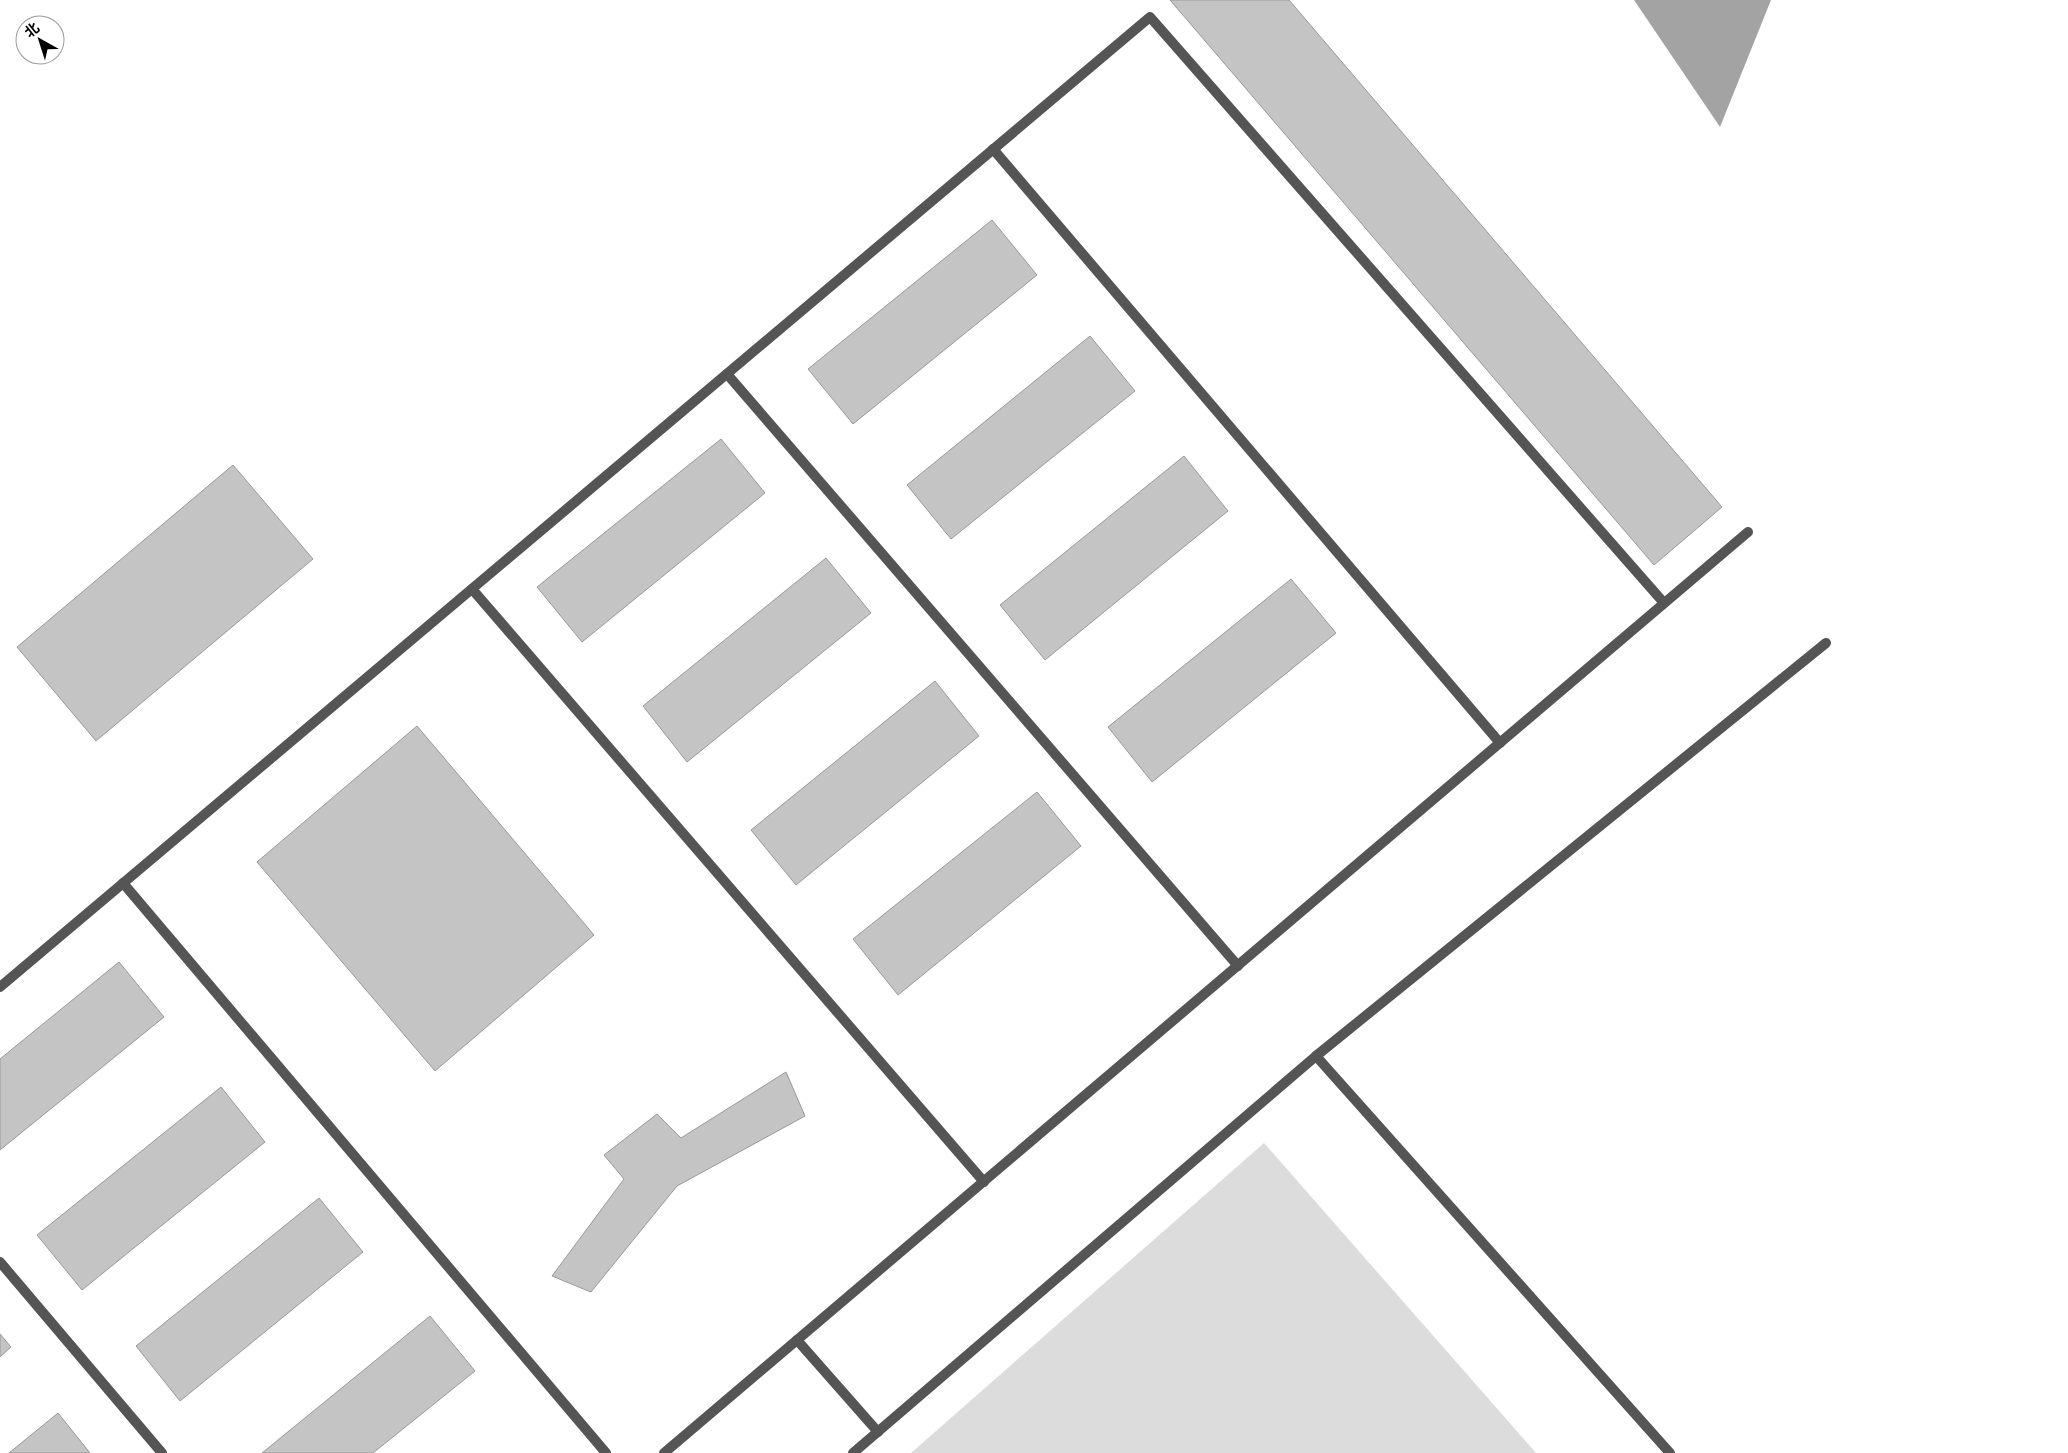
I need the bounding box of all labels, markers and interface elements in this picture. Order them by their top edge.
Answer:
north arrow [15,15,65,65]
text: 北 [21,19,42,41]

